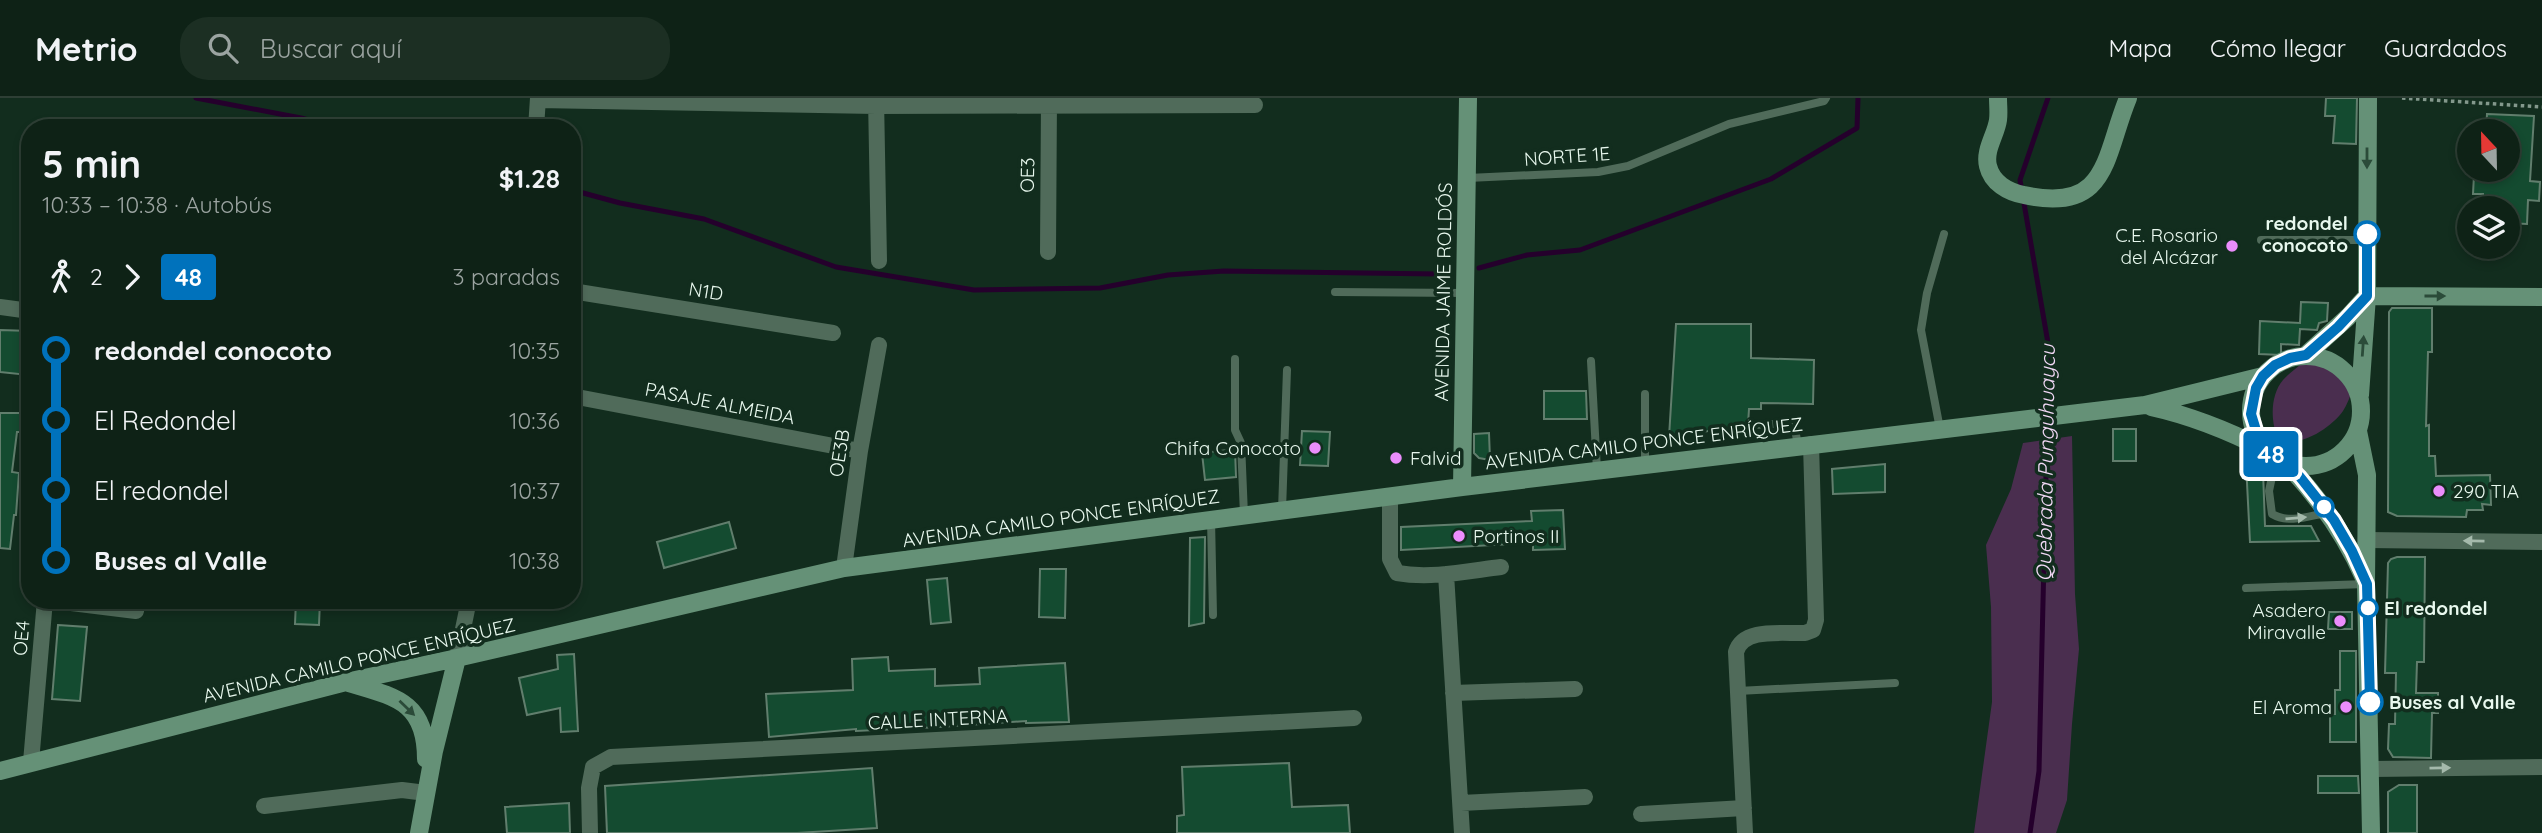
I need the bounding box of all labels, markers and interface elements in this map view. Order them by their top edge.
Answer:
search box [180,17,670,80]
text: Metrio [35,28,138,69]
icon: search [204,29,242,67]
text: Buscar aquí [260,32,402,65]
text: Mapa [2109,33,2172,63]
text: Cómo llegar [2210,33,2346,63]
text: Guardados [2384,33,2507,63]
north arrow [2457,119,2520,182]
map controls [2457,119,2520,259]
text: 5 min [42,140,141,188]
street label: NORTE 1E [1523,141,1611,171]
one-way arrow [2361,147,2373,169]
street label: OE3 [1015,157,1039,193]
text: $1.28 [499,162,560,195]
street label: AVENIDA JAIME ROLDÓS [1429,182,1457,402]
text: 10:33 – 10:38 · Autobús [42,190,272,219]
button: layers [2457,196,2520,259]
place label: redondel conocoto [2262,211,2348,257]
marker: redondel conocoto [2354,221,2380,247]
place label: C.E. Rosario del Alcázar [2115,223,2219,269]
marker: C.E. Rosario del Alcázar [2224,238,2240,254]
icon: walk [42,258,80,296]
icon: forward [113,258,151,296]
text: 2 [90,262,103,291]
text: 48 [175,262,202,292]
text: 3 paradas [453,262,560,291]
street label: N1D [687,276,725,306]
one-way arrow [2424,290,2446,302]
text: redondel conocoto [94,334,332,367]
one-way arrow [2358,335,2369,357]
text: 10:35 [509,336,560,365]
water label: Quebrada Punguhuaycu [2030,343,2060,582]
street label: PASAJE ALMEIDA [643,377,797,429]
text: El Redondel [94,404,237,437]
text: 10:36 [509,406,560,435]
street label: AVENIDA CAMILO PONCE ENRÍQUEZ [1484,412,1804,474]
street label: OE3B [823,428,855,478]
line badge: 48 [2240,431,2302,477]
place label: Chifa Conocoto [1165,436,1301,460]
text: 48 [2257,439,2285,469]
marker: Chifa Conocoto [1307,440,1323,456]
place label: Falvid [1410,446,1461,470]
marker: Falvid [1388,450,1404,466]
text: El redondel [94,474,229,507]
text: 10:37 [510,476,560,505]
place label: 290 TIA [2453,479,2519,503]
marker: 290 TIA [2431,483,2447,499]
street label: AVENIDA CAMILO PONCE ENRÍQUEZ [901,484,1221,552]
unlabelled marker [2314,497,2334,517]
one-way arrow [2285,512,2307,523]
place label: Portinos II [1473,524,1560,548]
marker: Portinos II [1451,528,1467,544]
one-way arrow [2463,535,2485,547]
text: Buses al Valle [94,544,267,577]
text: 10:38 [509,546,560,575]
place label: El redondel [2384,596,2488,620]
place label: Asadero Miravalle [2247,598,2326,644]
marker: El redondel [2358,598,2378,618]
street label: AVENIDA CAMILO PONCE ENRÍQUEZ [200,612,518,708]
marker: Asadero Miravalle [2332,613,2348,629]
street label: OE4 [8,619,34,657]
marker: Buses al Valle [2357,689,2383,715]
place label: Buses al Valle [2389,690,2516,714]
place label: El Aroma [2252,695,2332,719]
one-way arrow [399,699,416,716]
marker: El Aroma [2338,699,2354,715]
street label: CALLE INTERNA [867,703,1009,735]
one-way arrow [2429,762,2451,774]

